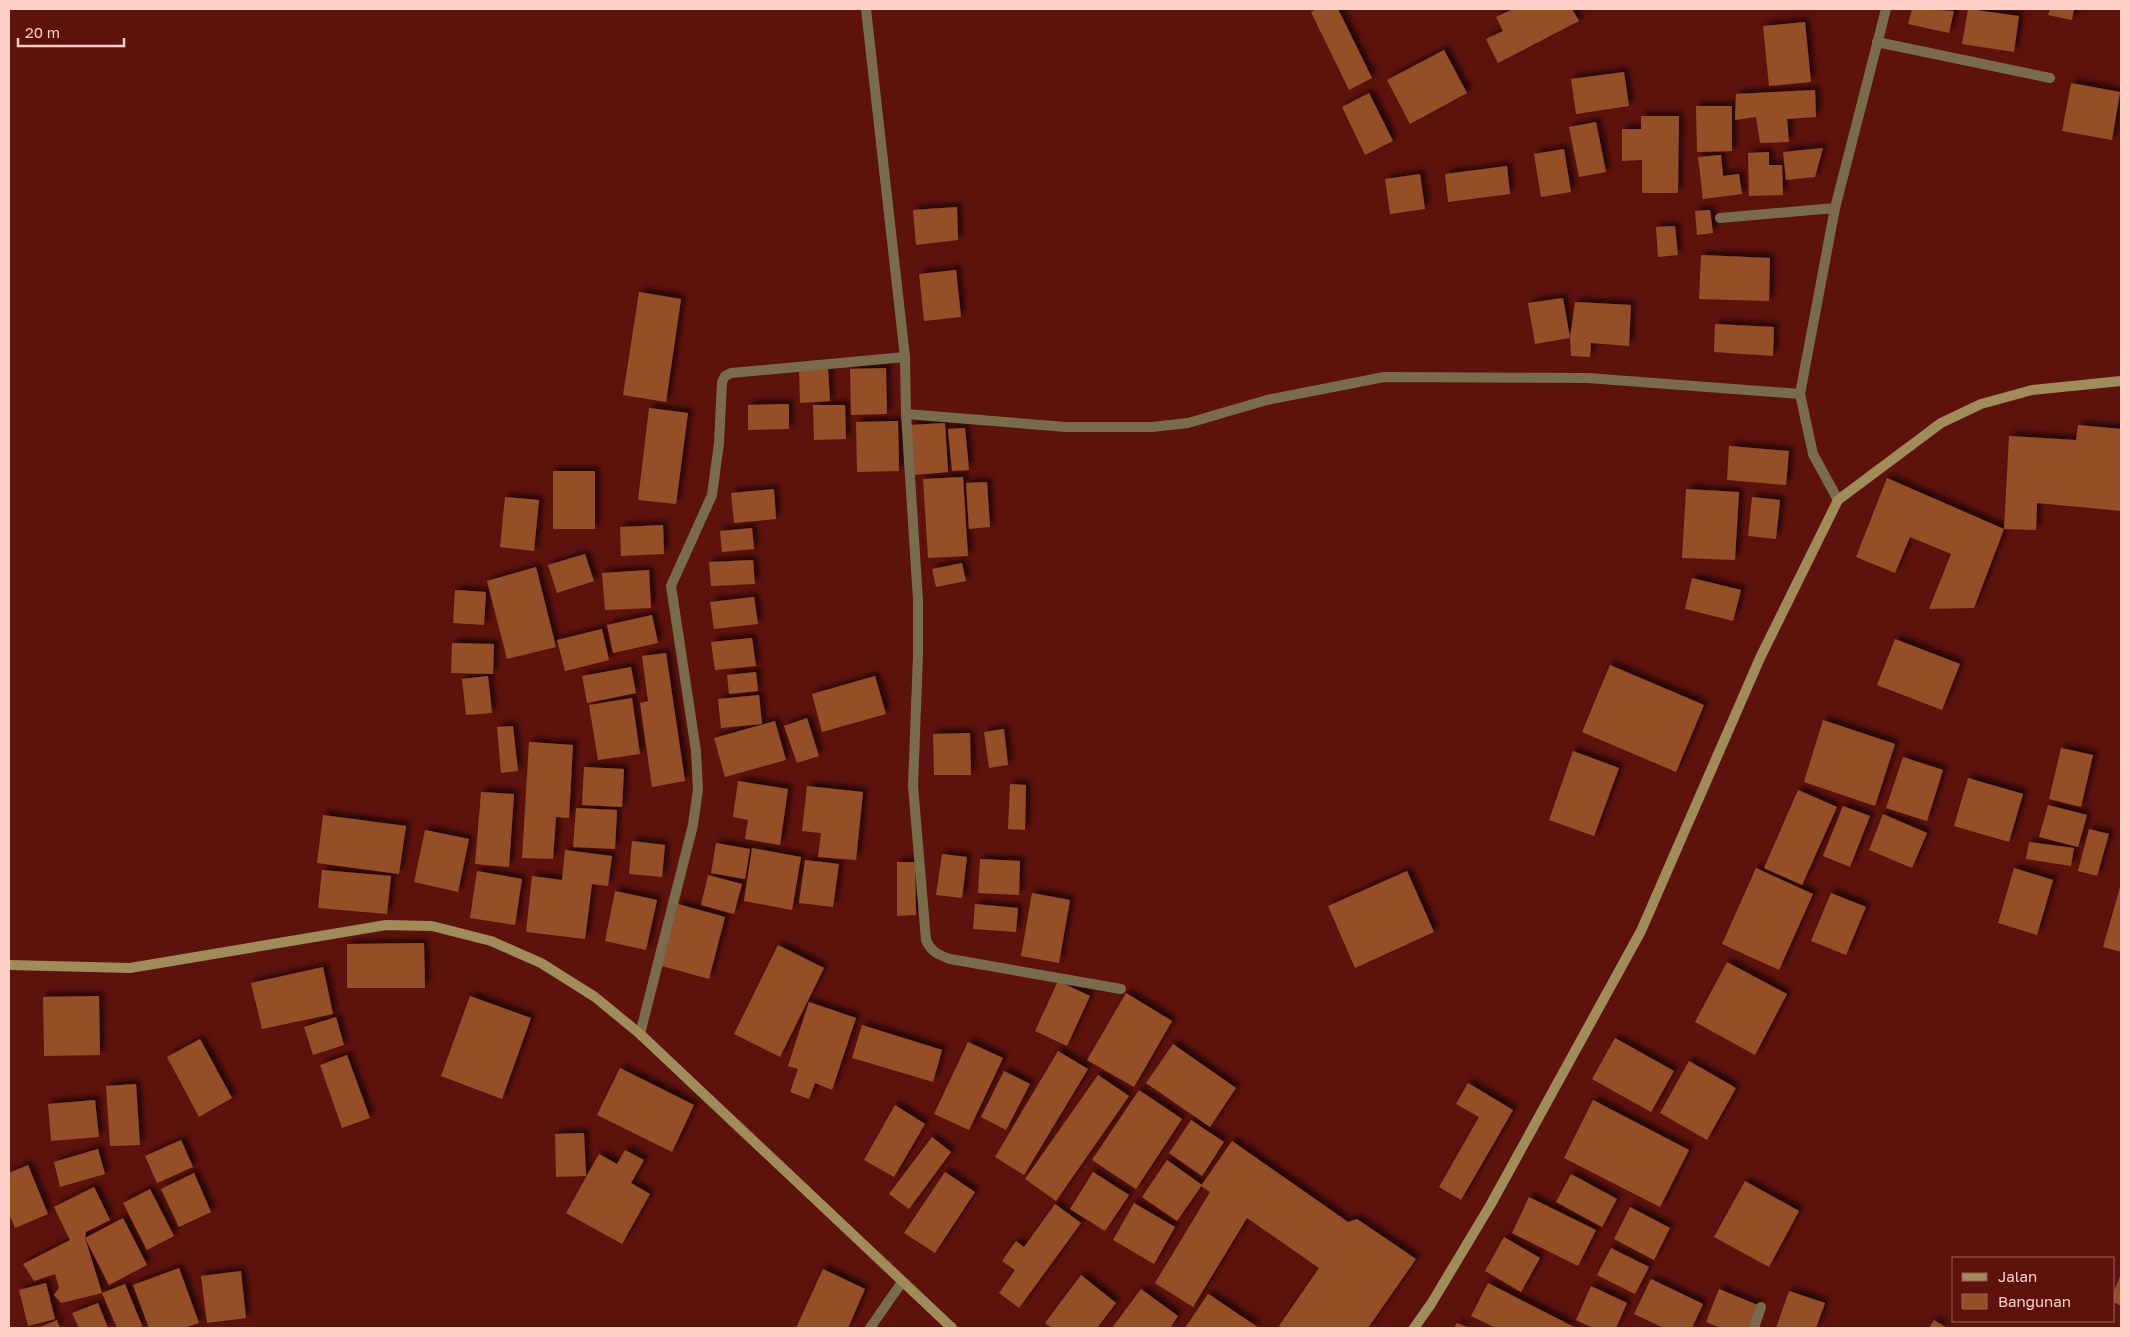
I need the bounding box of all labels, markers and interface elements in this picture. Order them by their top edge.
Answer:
scale bar [18,15,124,47]
text: 20 m [25,23,60,41]
legend [1952,1257,2115,1322]
text: Jalan [1998,1267,2037,1285]
text: Bangunan [1998,1292,2071,1310]

